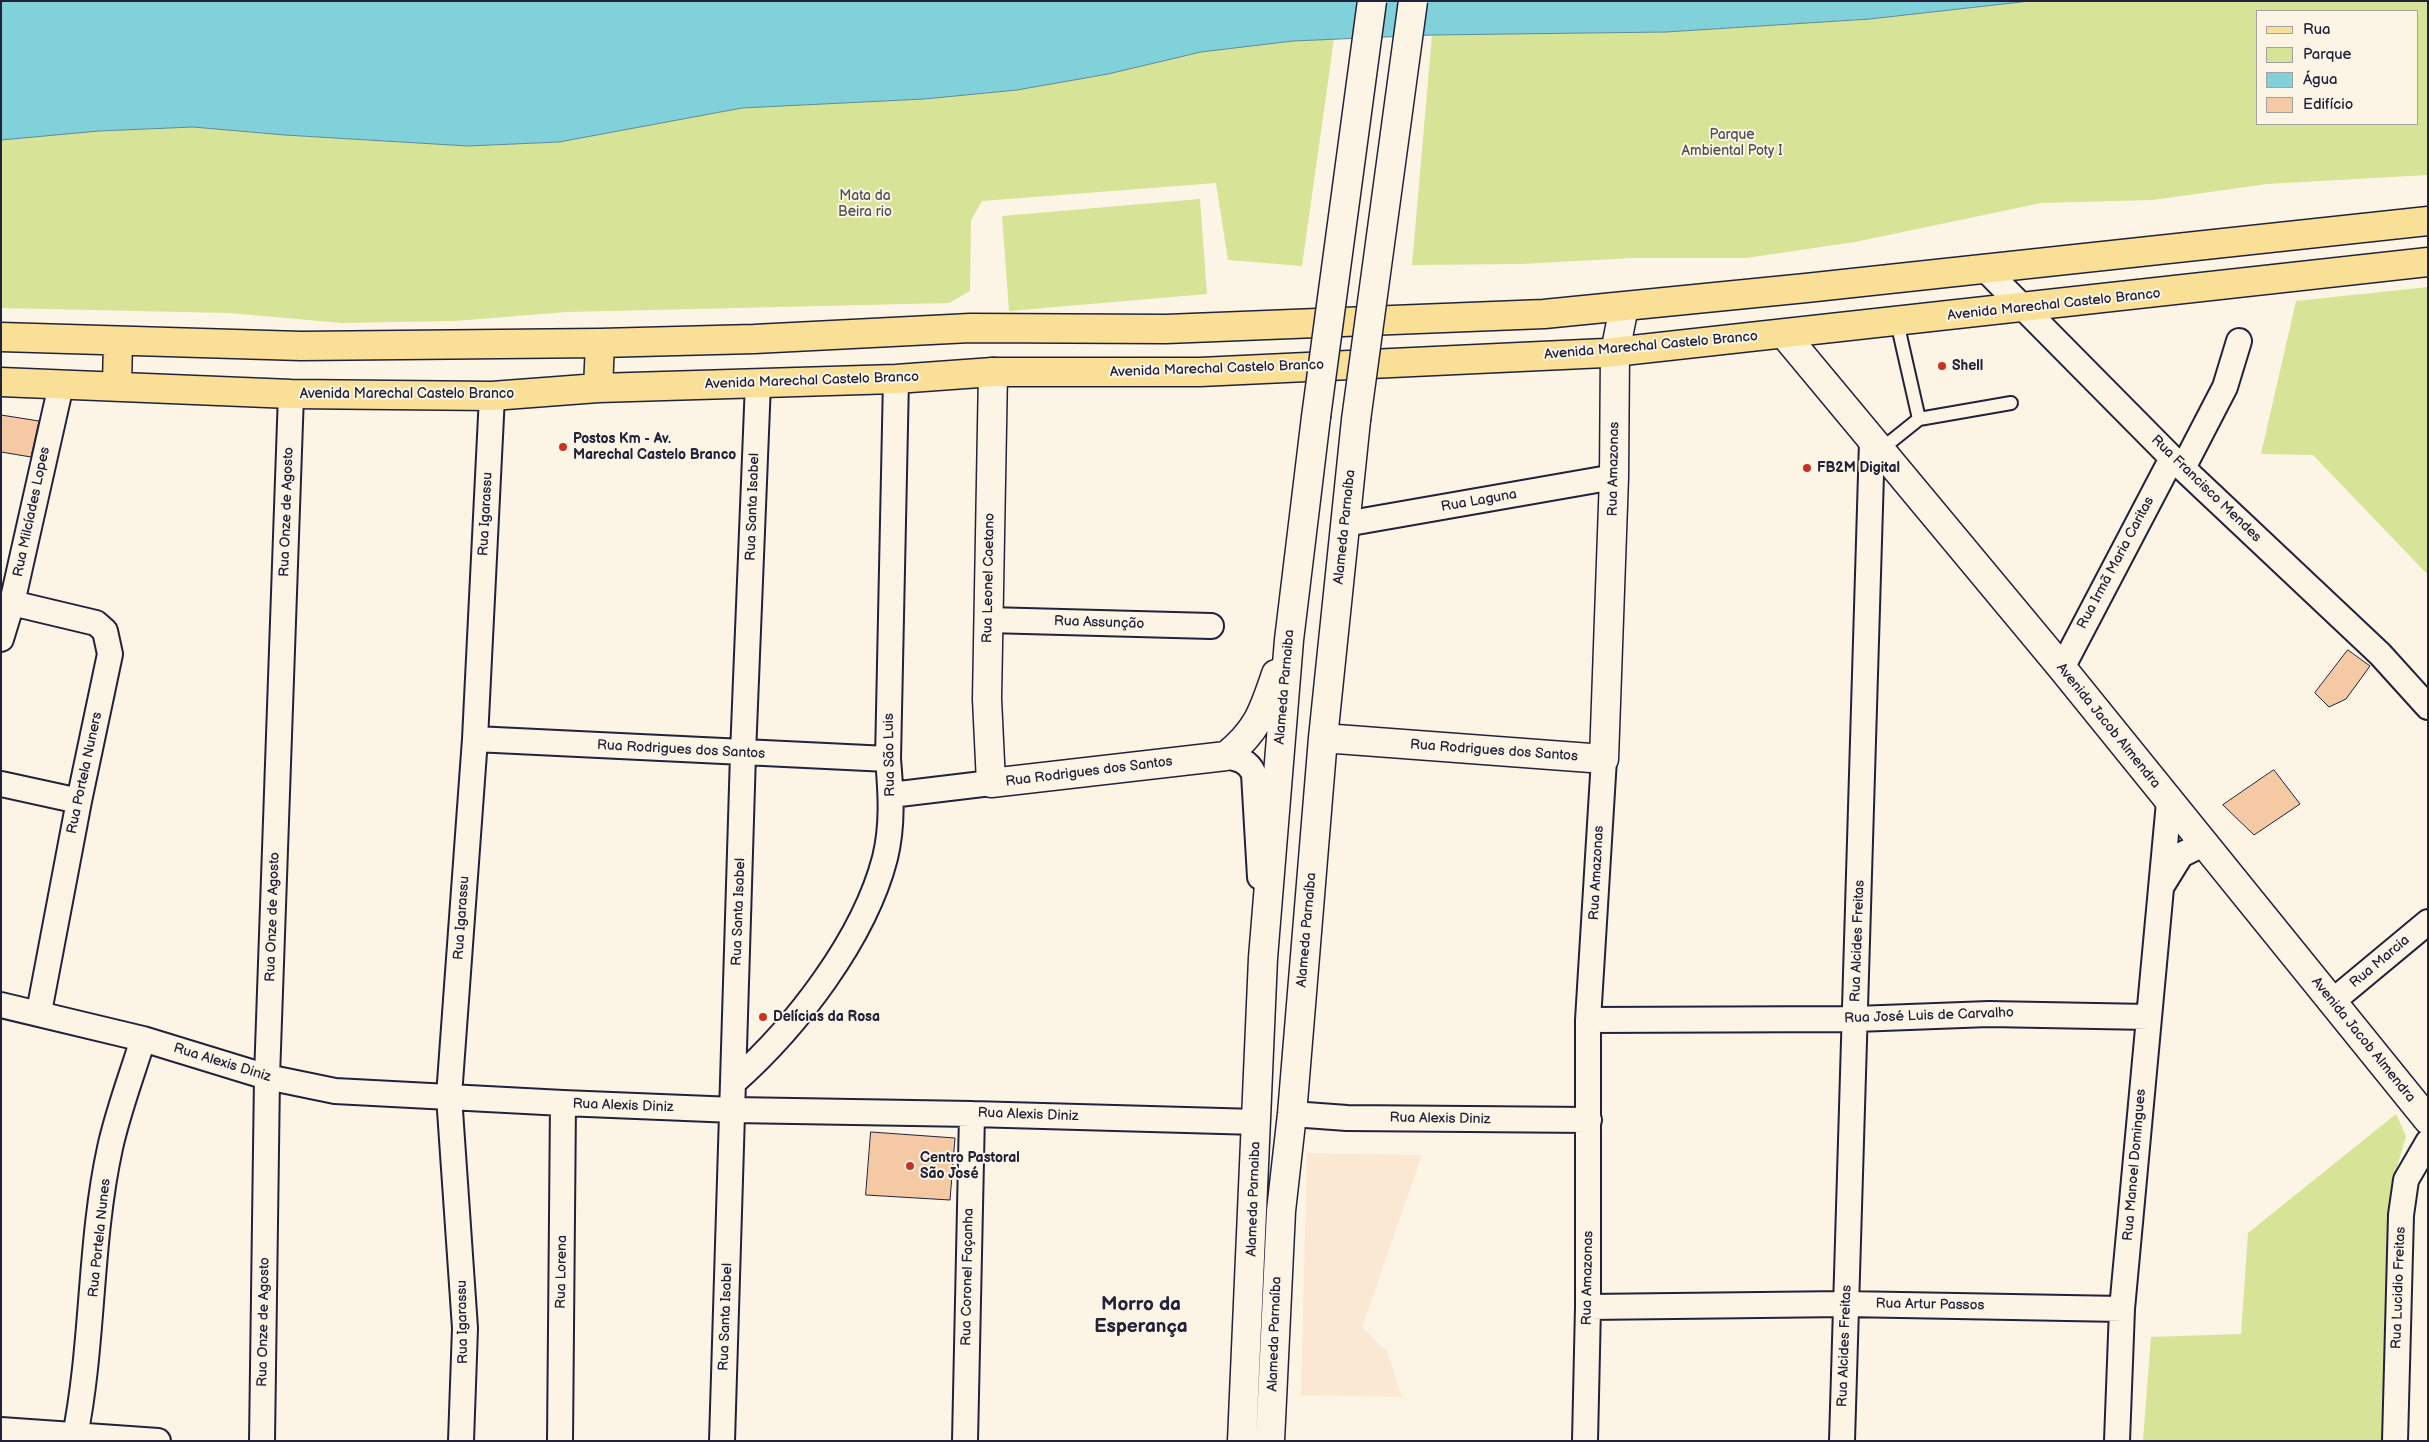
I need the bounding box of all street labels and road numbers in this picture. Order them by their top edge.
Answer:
street label: Avenida Marechal Castelo Branco [1947,285,2161,325]
street label: Avenida Marechal Castelo Branco [1543,328,1759,364]
street label: Avenida Marechal Castelo Branco [1110,357,1324,381]
street label: Avenida Marechal Castelo Branco [705,369,919,393]
street label: Avenida Marechal Castelo Branco [300,386,514,402]
street label: Rua Amazonas [1605,421,1623,517]
street label: Rua Francisco Mendes [2147,432,2265,546]
street label: Rua Milcíades Lopes [10,445,54,579]
street label: Rua Onze de Agosto [276,447,298,577]
street label: Rua Santa Isabel [743,453,763,561]
street label: Alameda Parnaíba [1331,469,1359,585]
street label: Rua Igarassu [475,472,497,556]
street label: Rua Laguna [1440,486,1518,516]
street label: Rua Irmã Maria Caritas [2074,494,2158,632]
street label: Rua Leonel Caetano [979,513,999,643]
street label: Rua Assunção [1054,613,1144,633]
street label: Alameda Parnaiba [1272,629,1298,745]
street label: Avenida Jacob Almendra [2052,660,2164,792]
street label: Rua Portela Nuners [64,710,106,836]
street label: Rua São Luis [881,713,899,797]
street label: Rua Rodrigues dos Santos [597,737,765,763]
street label: Rua Rodrigues dos Santos [1409,737,1579,765]
street label: Rua Rodrigues dos Santos [1004,753,1174,791]
street label: Rua Amazonas [1586,825,1608,921]
street label: Rua Onze de Agosto [262,852,284,982]
street label: Rua Santa Isabel [729,858,749,966]
street label: Alameda Parnaíba [1294,872,1320,988]
street label: Rua Igarassu [451,875,473,961]
street label: Rua Alcides Freitas [1847,880,1869,1002]
street label: Rua Marcia [2347,932,2413,992]
street label: Avenida Jacob Almendra [2307,974,2419,1106]
street label: Rua José Luis de Carvalho [1844,1005,2014,1027]
street label: Rua Alexis Diniz [171,1040,273,1086]
street label: Rua Manoel Domingues [2120,1088,2150,1242]
street label: Rua Alexis Diniz [572,1096,674,1116]
street label: Rua Alexis Diniz [977,1105,1079,1125]
street label: Rua Alexis Diniz [1389,1110,1491,1128]
street label: Alameda Parnaiba [1244,1141,1264,1257]
street label: Rua Portela Nunes [85,1178,115,1298]
street label: Rua Coronel Façanha [958,1208,978,1346]
street label: Rua Lucidio Freitas [2388,1227,2410,1349]
street label: Rua Amazonas [1579,1230,1597,1326]
street label: Rua Lorena [553,1235,571,1309]
street label: Rua Onze de Agosto [254,1257,274,1387]
street label: Rua Santa Isabel [716,1263,736,1371]
street label: Alameda Parnaíba [1265,1276,1285,1392]
street label: Rua Igarassu [454,1280,472,1364]
street label: Rua Alcides Freitas [1834,1285,1856,1407]
street label: Rua Artur Passos [1875,1296,1985,1314]

